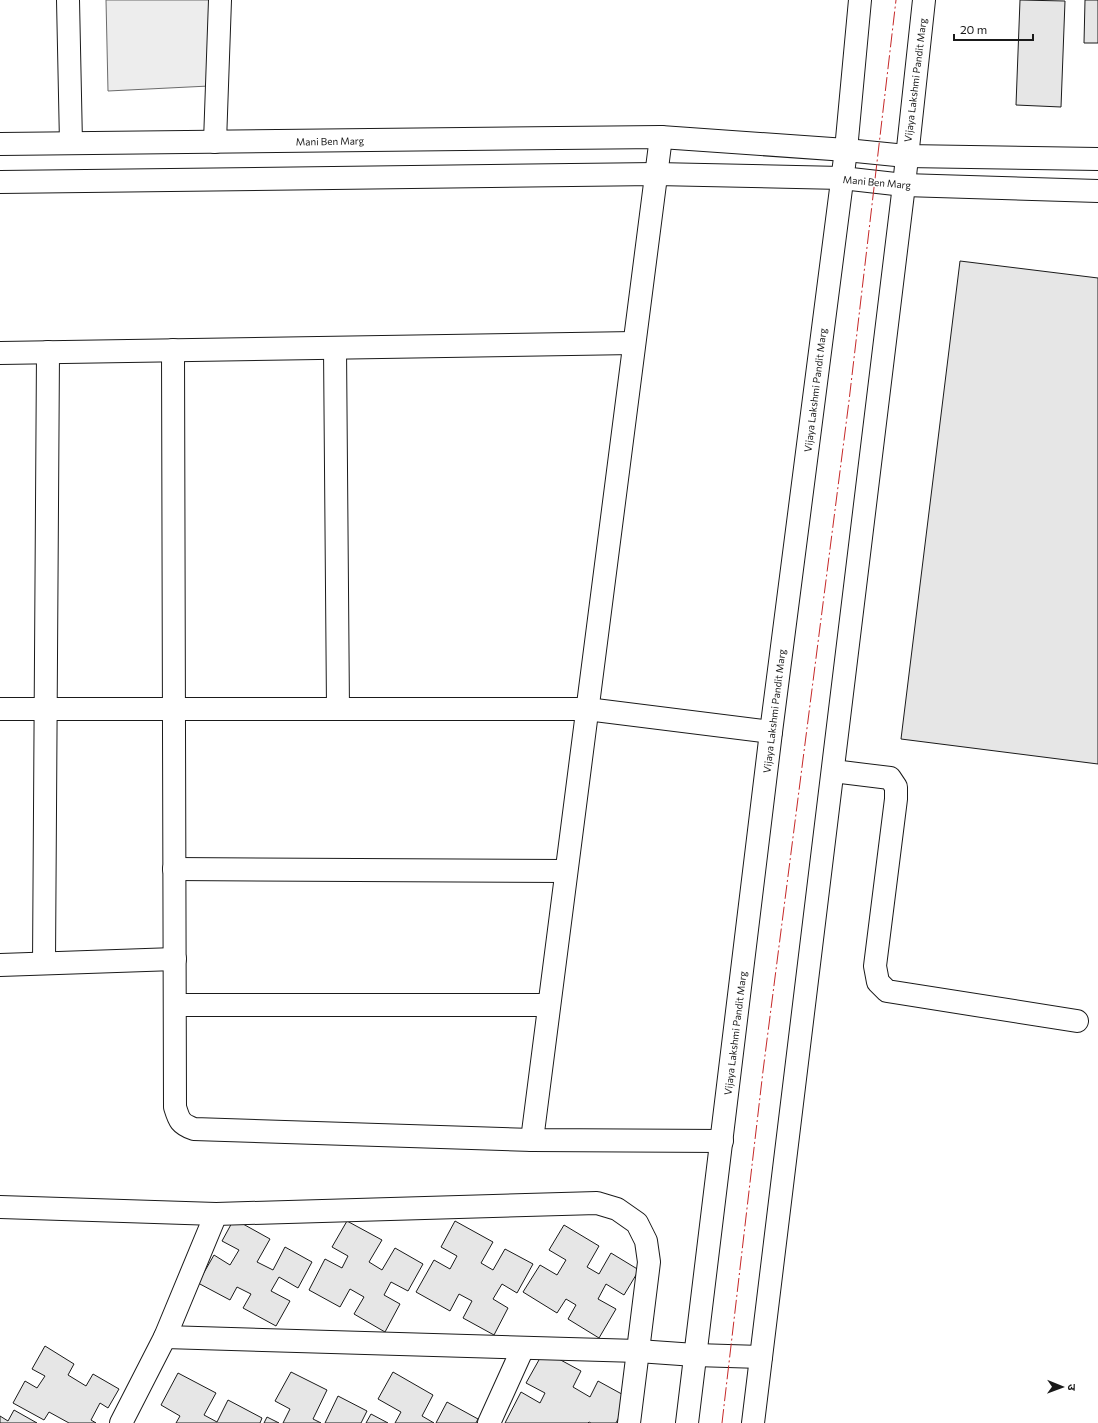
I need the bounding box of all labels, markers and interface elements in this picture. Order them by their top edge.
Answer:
scale bar [954,16,1033,42]
street label: Vijaya Lakshmi Pandit Marg [901,17,929,143]
text: 20 m [960,22,987,36]
street label: Mani Ben Marg [296,134,365,148]
street label: Mani Ben Marg [842,173,912,191]
street label: Vijaya Lakshmi Pandit Marg [801,327,829,453]
street label: Vijaya Lakshmi Pandit Marg [760,648,788,774]
street label: Vijaya Lakshmi Pandit Marg [721,970,749,1096]
north arrow [1042,1367,1082,1407]
text: उ [1066,1384,1079,1391]

